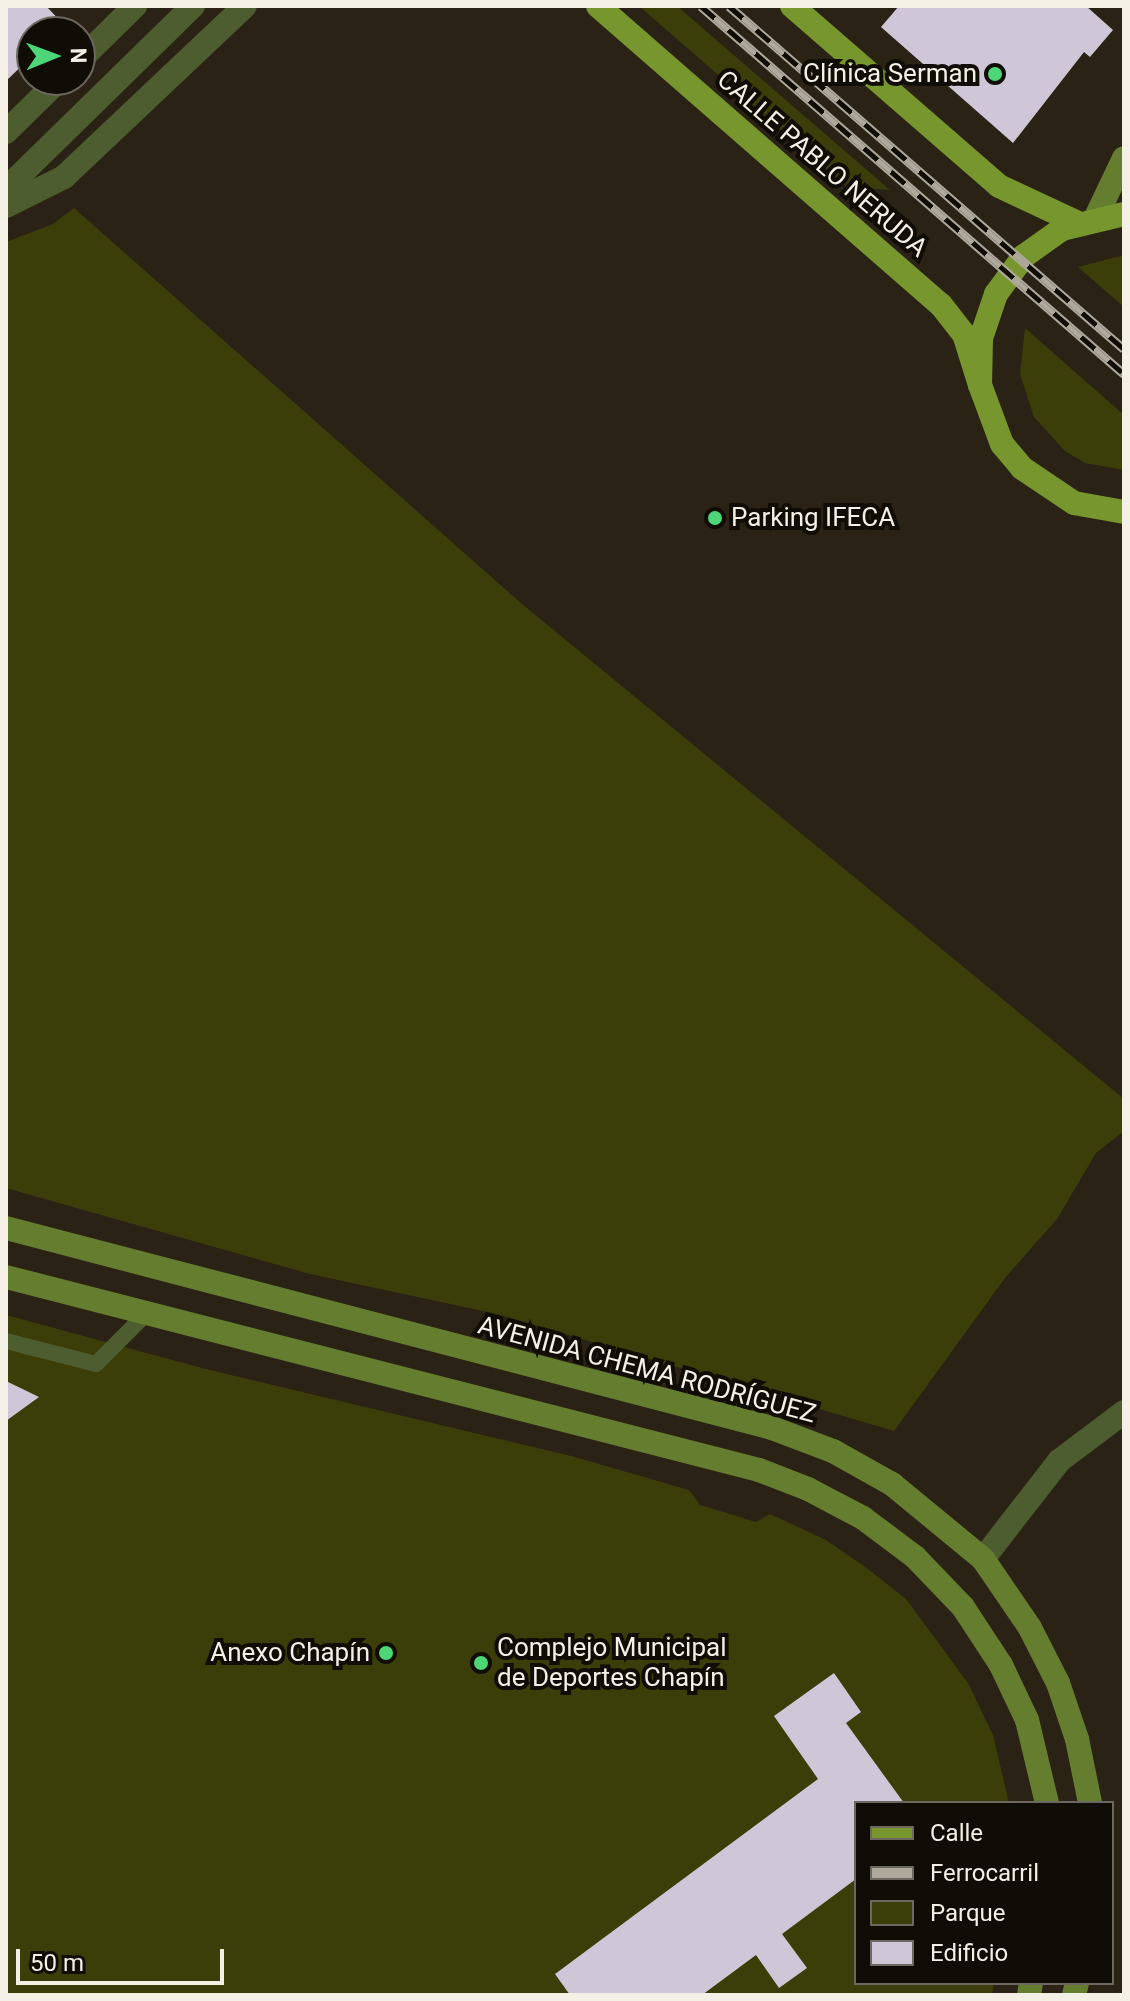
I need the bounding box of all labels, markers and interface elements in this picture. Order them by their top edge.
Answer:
north arrow [16,16,96,96]
text: N [66,48,91,64]
place label: Clínica Serman [803,58,977,90]
marker: Clínica Serman [984,63,1006,85]
street label: CALLE PABLO NERUDA [710,64,934,264]
place label: Parking IFECA [731,502,895,534]
marker: Parking IFECA [706,509,724,527]
street label: AVENIDA CHEMA RODRÍGUEZ [475,1310,819,1430]
place label: Complejo Municipal de Deportes Chapín [497,1632,726,1694]
place label: Anexo Chapín [210,1637,370,1669]
marker: Anexo Chapín [377,1644,395,1662]
marker: Complejo Municipal de Deportes Chapín [472,1654,490,1672]
legend [854,1801,1114,1985]
text: Calle [930,1819,983,1847]
text: Ferrocarril [930,1859,1039,1887]
text: Parque [930,1899,1006,1927]
scale bar [20,1933,228,1983]
text: Edificio [930,1939,1008,1967]
text: 50 m [30,1949,84,1977]

